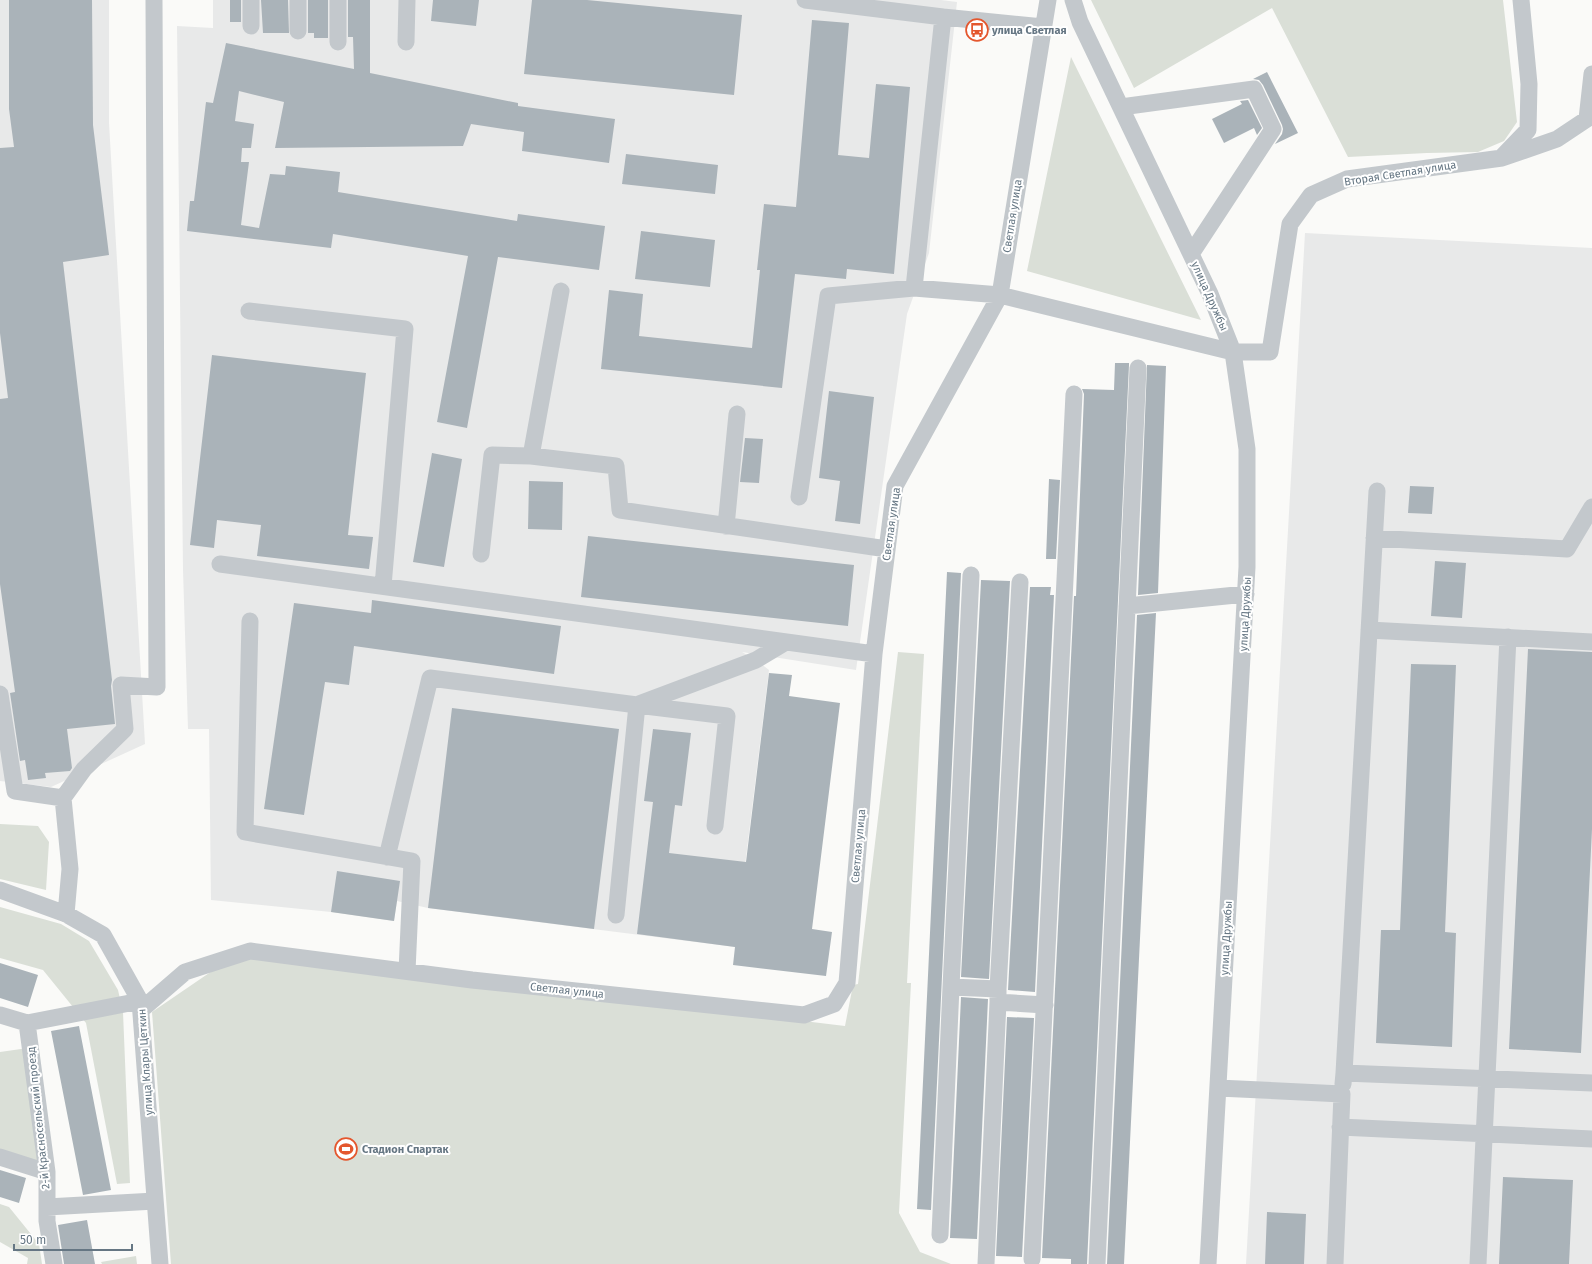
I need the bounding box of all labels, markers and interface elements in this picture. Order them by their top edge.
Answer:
bus stop icon: улица Светлая [964,17,990,43]
place label: улица Светлая [991,24,1067,37]
street label: Вторая Светлая улица [1343,158,1457,189]
street label: Светлая улица [1000,178,1025,254]
street label: улица Дружбы [1188,260,1231,333]
street label: Светлая улица [880,486,903,562]
street label: улица Дружбы [1237,576,1254,652]
street label: Светлая улица [849,808,868,884]
street label: улица Дружбы [1218,900,1235,976]
street label: Светлая улица [529,980,605,1001]
street label: улица Клары Цеткин [135,1008,156,1116]
street label: 2-й Красносельский проезд [25,1046,52,1190]
sports icon: Стадион Спартак [333,1136,359,1162]
place label: Стадион Спартак [362,1143,449,1156]
scale bar [14,1226,132,1252]
text: 50 m [20,1233,46,1247]

